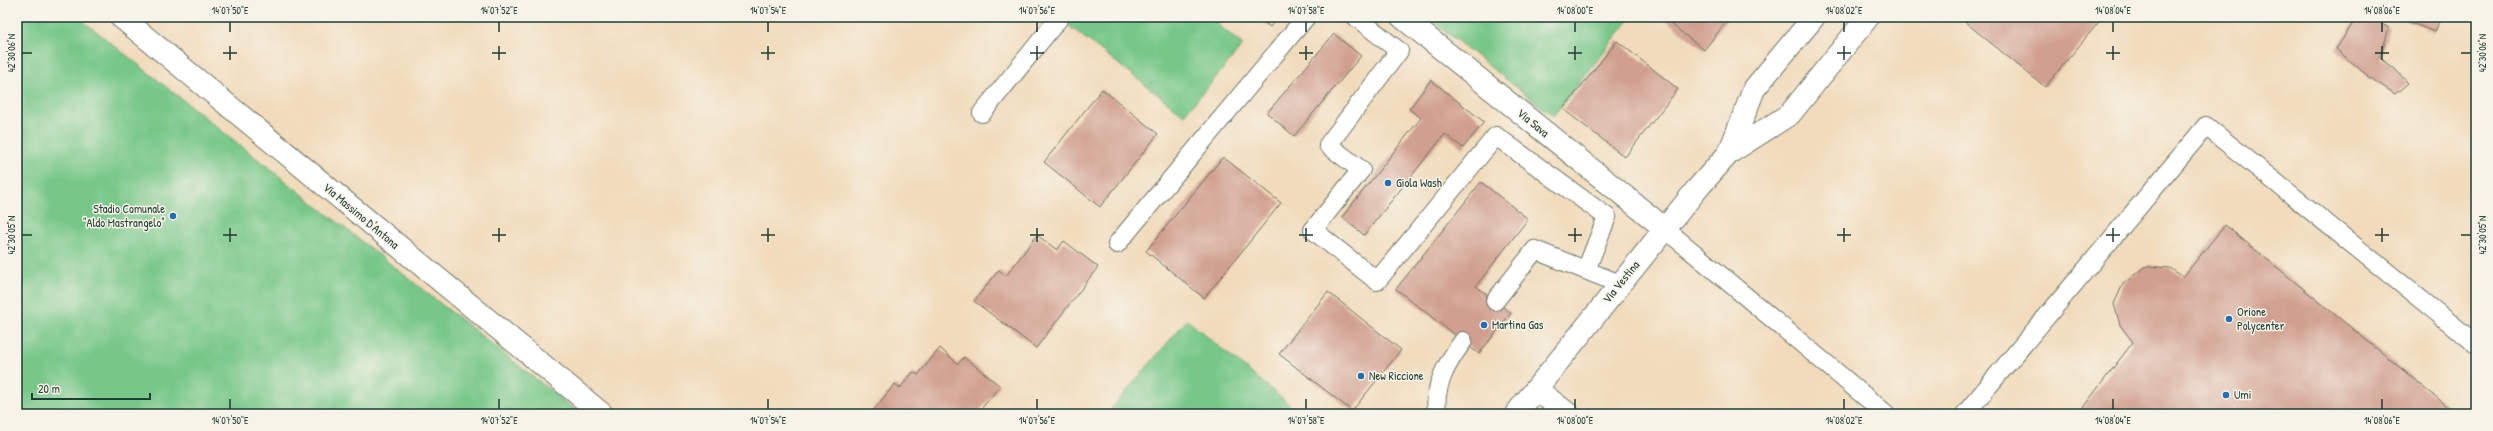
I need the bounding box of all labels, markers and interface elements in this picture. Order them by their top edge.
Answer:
text: 14°07'50"E [212,4,249,17]
text: 14°07'52"E [480,4,518,17]
text: 14°07'54"E [750,4,787,17]
text: 14°07'56"E [1019,4,1056,17]
text: 14°07'58"E [1288,4,1325,17]
text: 14°08'00"E [1557,4,1594,17]
text: 14°08'02"E [1826,4,1863,17]
text: 14°08'04"E [2095,4,2131,17]
text: 14°08'06"E [2364,4,2401,17]
text: 42°30'06"N [5,34,18,72]
text: 42°30'06"N [2476,34,2489,72]
street label: Via Sava [1514,104,1553,141]
place label: Giola Wash [1396,174,1442,191]
marker: Giola Wash [1383,178,1393,188]
street label: Via Massimo D'Antona [320,179,403,253]
place label: Stadio Comunale "Aldo Mastrangelo" [83,200,165,231]
marker: Stadio Comunale "Aldo Mastrangelo" [168,211,178,221]
text: 42°30'05"N [5,216,18,254]
text: 42°30'05"N [2476,216,2489,254]
street label: Via Vestina [1598,257,1643,306]
place label: Orione Polycenter [2237,303,2285,334]
marker: Orione Polycenter [2224,314,2234,324]
place label: Martina Gas [1492,316,1544,333]
marker: Martina Gas [1479,320,1489,330]
place label: New Riccione [1369,367,1424,384]
marker: New Riccione [1356,371,1366,381]
scale bar [32,375,150,401]
text: 20 m [38,380,60,397]
place label: Umi [2234,386,2251,403]
marker: Umi [2221,390,2231,400]
text: 14°07'50"E [212,414,249,427]
text: 14°07'52"E [480,414,518,427]
text: 14°07'54"E [750,414,787,427]
text: 14°07'56"E [1019,414,1056,427]
text: 14°07'58"E [1288,414,1325,427]
text: 14°08'00"E [1557,414,1594,427]
text: 14°08'02"E [1826,414,1863,427]
text: 14°08'04"E [2095,414,2131,427]
text: 14°08'06"E [2364,414,2401,427]

